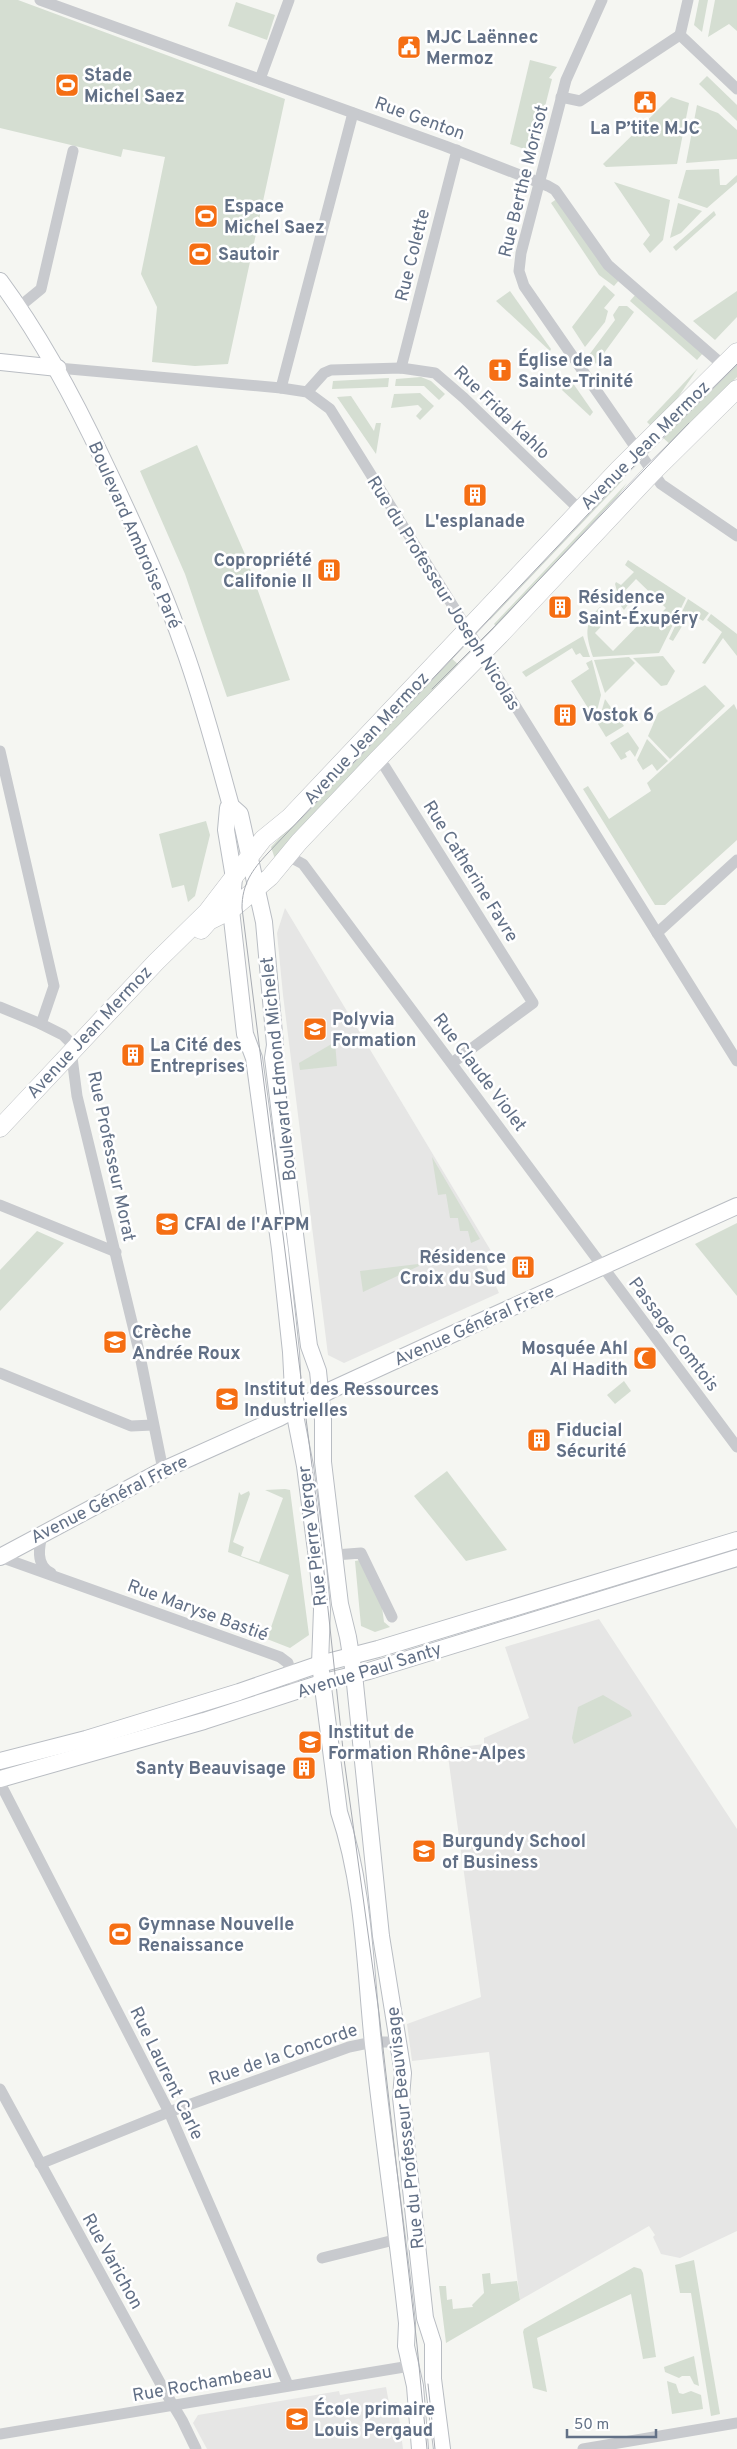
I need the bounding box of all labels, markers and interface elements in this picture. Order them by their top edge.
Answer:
place label: MJC Laënnec Mermoz [426,27,538,71]
public building icon: MJC Laënnec Mermoz [396,34,422,60]
place label: Stade Michel Saez [84,65,185,109]
sports icon: Stade Michel Saez [54,72,80,98]
public building icon: La P’tite MJC [632,89,658,115]
street label: Rue Genton [371,92,468,146]
street label: Rue Berthe Morisot [494,103,555,260]
place label: La P’tite MJC [590,118,700,141]
place label: Espace Michel Saez [224,196,325,240]
sports icon: Espace Michel Saez [193,203,219,229]
street label: Rue Colette [391,207,436,304]
sports icon: Sautoir [187,241,213,267]
place label: Sautoir [218,244,280,267]
place label: Église de la Sainte-Trinité [518,348,633,394]
church icon: Église de la Sainte-Trinité [487,357,513,383]
street label: Rue Frida Kahlo [448,361,554,465]
street label: Avenue Jean Mermoz [577,377,716,516]
street label: Boulevard Ambroise Paré [82,438,185,633]
street label: Rue du Professeur Joseph Nicolas [361,472,525,715]
building icon: L'esplanade [462,482,488,508]
place label: L'esplanade [425,511,525,534]
place label: Copropriété Califonie II [213,550,312,594]
building icon: Copropriété Califonie II [316,557,342,583]
place label: Résidence Saint-Éxupéry [578,587,699,631]
building icon: Résidence Saint-Éxupéry [547,594,573,620]
street label: Avenue Jean Mermoz [299,668,435,810]
building icon: Vostok 6 [552,702,578,728]
place label: Vostok 6 [582,705,654,728]
street label: Rue Catherine Favre [417,797,523,947]
street label: Boulevard Edmond Michelet [256,956,303,1182]
street label: Avenue Jean Mermoz [22,962,158,1104]
place label: Polyvia Formation [332,1009,416,1053]
street label: Rue Claude Violet [427,1009,531,1137]
school or university icon: Polyvia Formation [302,1016,328,1042]
place label: La Cité des Entreprises [150,1035,245,1079]
building icon: La Cité des Entreprises [120,1042,146,1068]
street label: Rue Professeur Morat [81,1069,140,1244]
school or university icon: CFAI de l'AFPM [154,1211,180,1237]
place label: CFAI de l'AFPM [184,1214,310,1237]
place label: Résidence Croix du Sud [400,1247,506,1291]
building icon: Résidence Croix du Sud [510,1254,536,1280]
street label: Passage Comtois [622,1273,723,1397]
street label: Avenue Général Frère [391,1281,558,1372]
place label: Crèche Andrée Roux [132,1322,241,1366]
school or university icon: Crèche Andrée Roux [102,1329,128,1355]
place label: Mosquée Ahl Al Hadith [521,1338,628,1382]
mosque icon: Mosquée Ahl Al Hadith [632,1345,658,1371]
place label: Institut des Ressources Industrielles [244,1379,439,1423]
school or university icon: Institut des Ressources Industrielles [214,1386,240,1412]
place label: Fiducial Sécurité [556,1420,627,1464]
building icon: Fiducial Sécurité [526,1427,552,1453]
street label: Avenue Général Frère [27,1451,192,1550]
street label: Rue Pierre Verger [293,1464,334,1607]
street label: Rue Maryse Bastié [124,1575,271,1648]
street label: Avenue Paul Santy [294,1638,445,1704]
place label: Institut de Formation Rhône-Alpes [328,1722,526,1766]
school or university icon: Institut de Formation Rhône-Alpes [297,1729,323,1755]
building icon: Santy Beauvisage [291,1755,317,1781]
place label: Santy Beauvisage [136,1758,286,1781]
place label: Burgundy School of Business [442,1831,586,1875]
school or university icon: Burgundy School of Business [411,1838,437,1864]
place label: Gymnase Nouvelle Renaissance [138,1914,294,1958]
sports icon: Gymnase Nouvelle Renaissance [107,1921,133,1947]
street label: Rue Laurent Carle [123,2003,208,2144]
street label: Rue du Professeur Beauvisage [382,2005,431,2250]
street label: Rue de la Concorde [206,2019,361,2092]
street label: Rue Varichon [76,2210,147,2314]
street label: Rue Rochambeau [131,2361,274,2408]
place label: École primaire Louis Pergaud [314,2397,435,2443]
school or university icon: École primaire Louis Pergaud [284,2406,310,2432]
scale bar [567,2406,656,2438]
text: 50 m [574,2416,609,2435]

